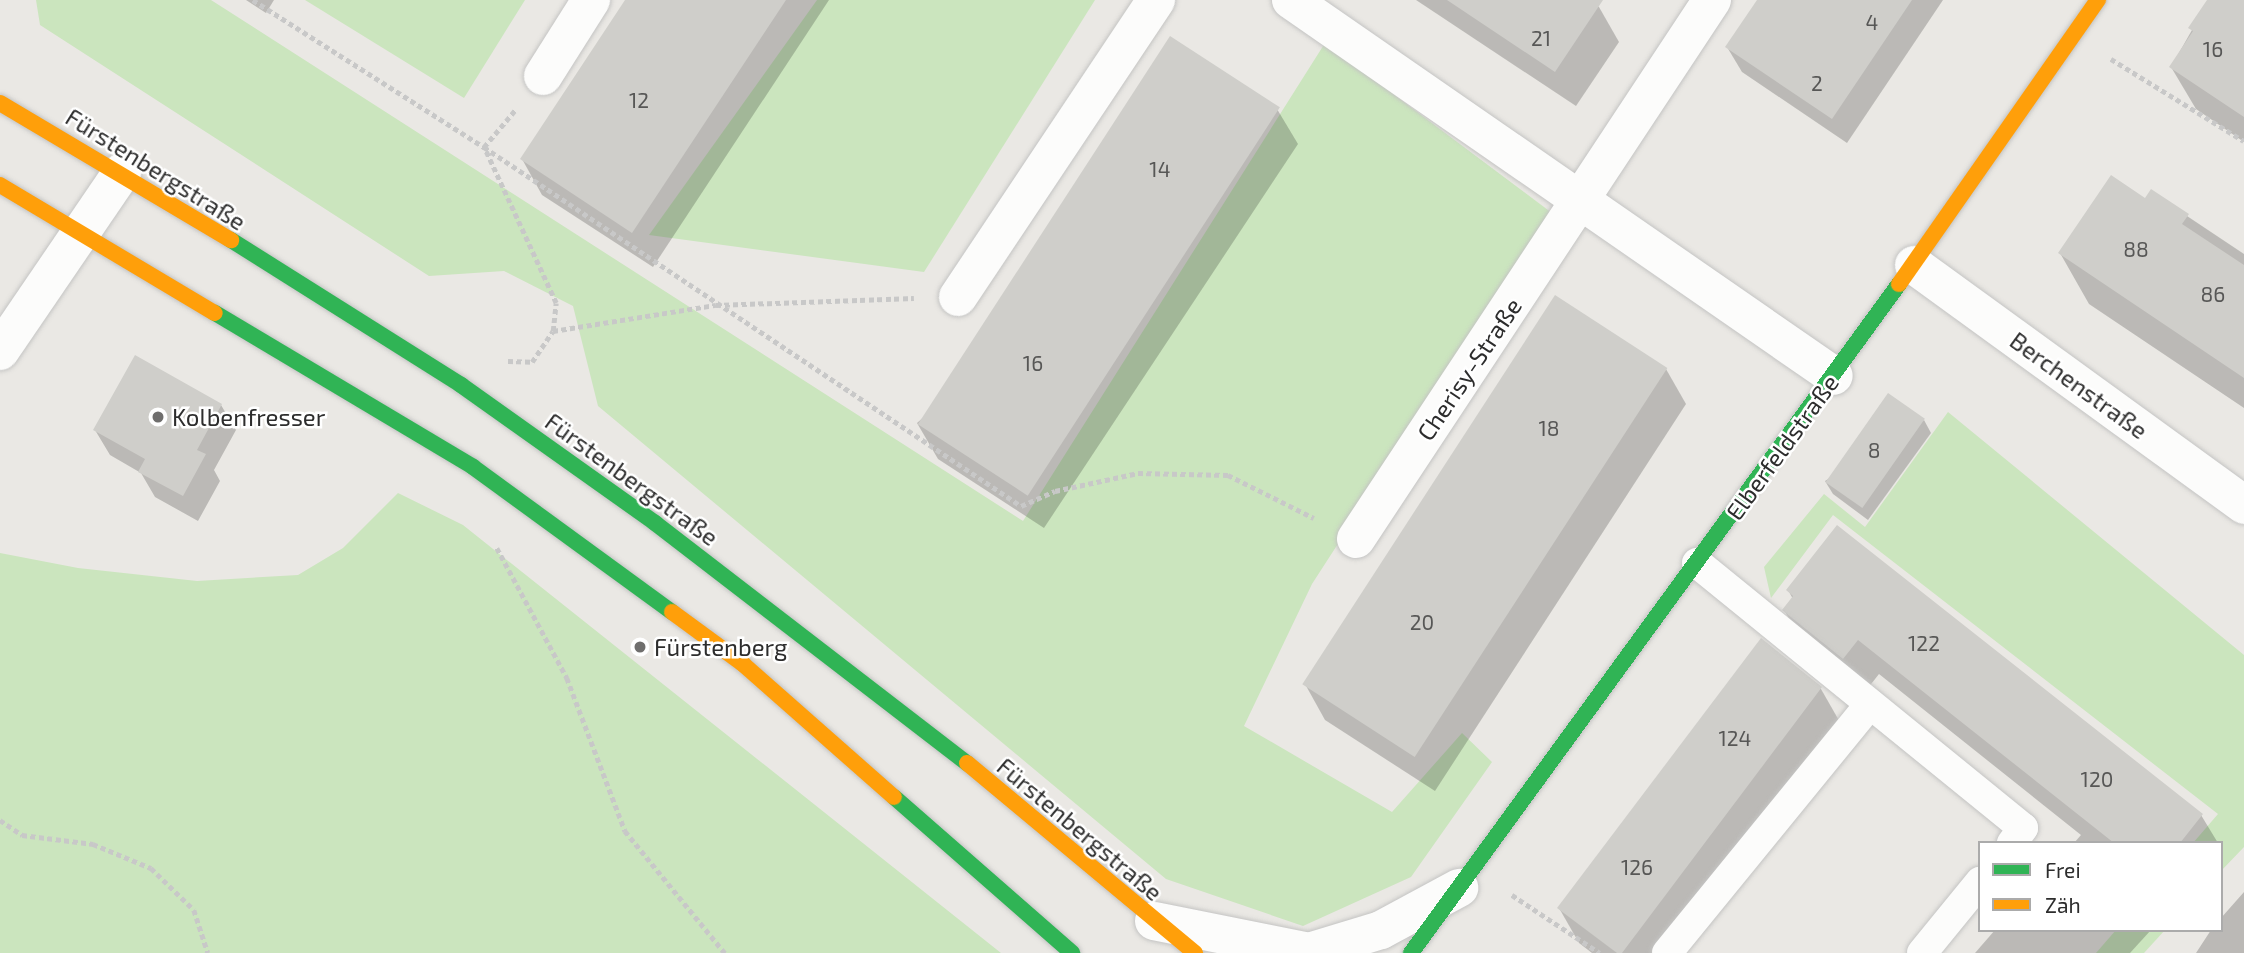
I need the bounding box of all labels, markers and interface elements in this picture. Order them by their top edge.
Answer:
house number: 4 [1866,9,1878,35]
house number: 21 [1531,25,1551,51]
house number: 16 [2203,36,2223,62]
house number: 2 [1811,70,1823,96]
house number: 12 [629,87,649,113]
street label: Fürstenbergstraße [61,102,251,236]
house number: 14 [1149,156,1171,182]
house number: 88 [2123,236,2149,262]
house number: 86 [2201,281,2225,307]
street label: Cherisy-Straße [1411,292,1527,446]
street label: Berchenstraße [2005,325,2153,445]
house number: 16 [1023,350,1043,376]
street label: Elberfeldstraße [1720,369,1844,525]
place label: Kolbenfresser [172,403,325,431]
street label: Fürstenbergstraße [540,407,724,551]
marker: Kolbenfresser [150,409,166,425]
house number: 18 [1538,415,1560,441]
house number: 8 [1868,437,1880,463]
house number: 20 [1410,609,1434,635]
house number: 122 [1908,630,1940,656]
place label: Fürstenberg [654,633,788,661]
marker: Fürstenberg [632,639,648,655]
house number: 124 [1718,725,1752,751]
street label: Fürstenbergstraße [992,752,1168,906]
house number: 120 [2081,766,2113,792]
legend [1978,841,2223,932]
house number: 126 [1621,854,1653,880]
text: Frei [2045,857,2081,882]
text: Zäh [2045,892,2081,917]

